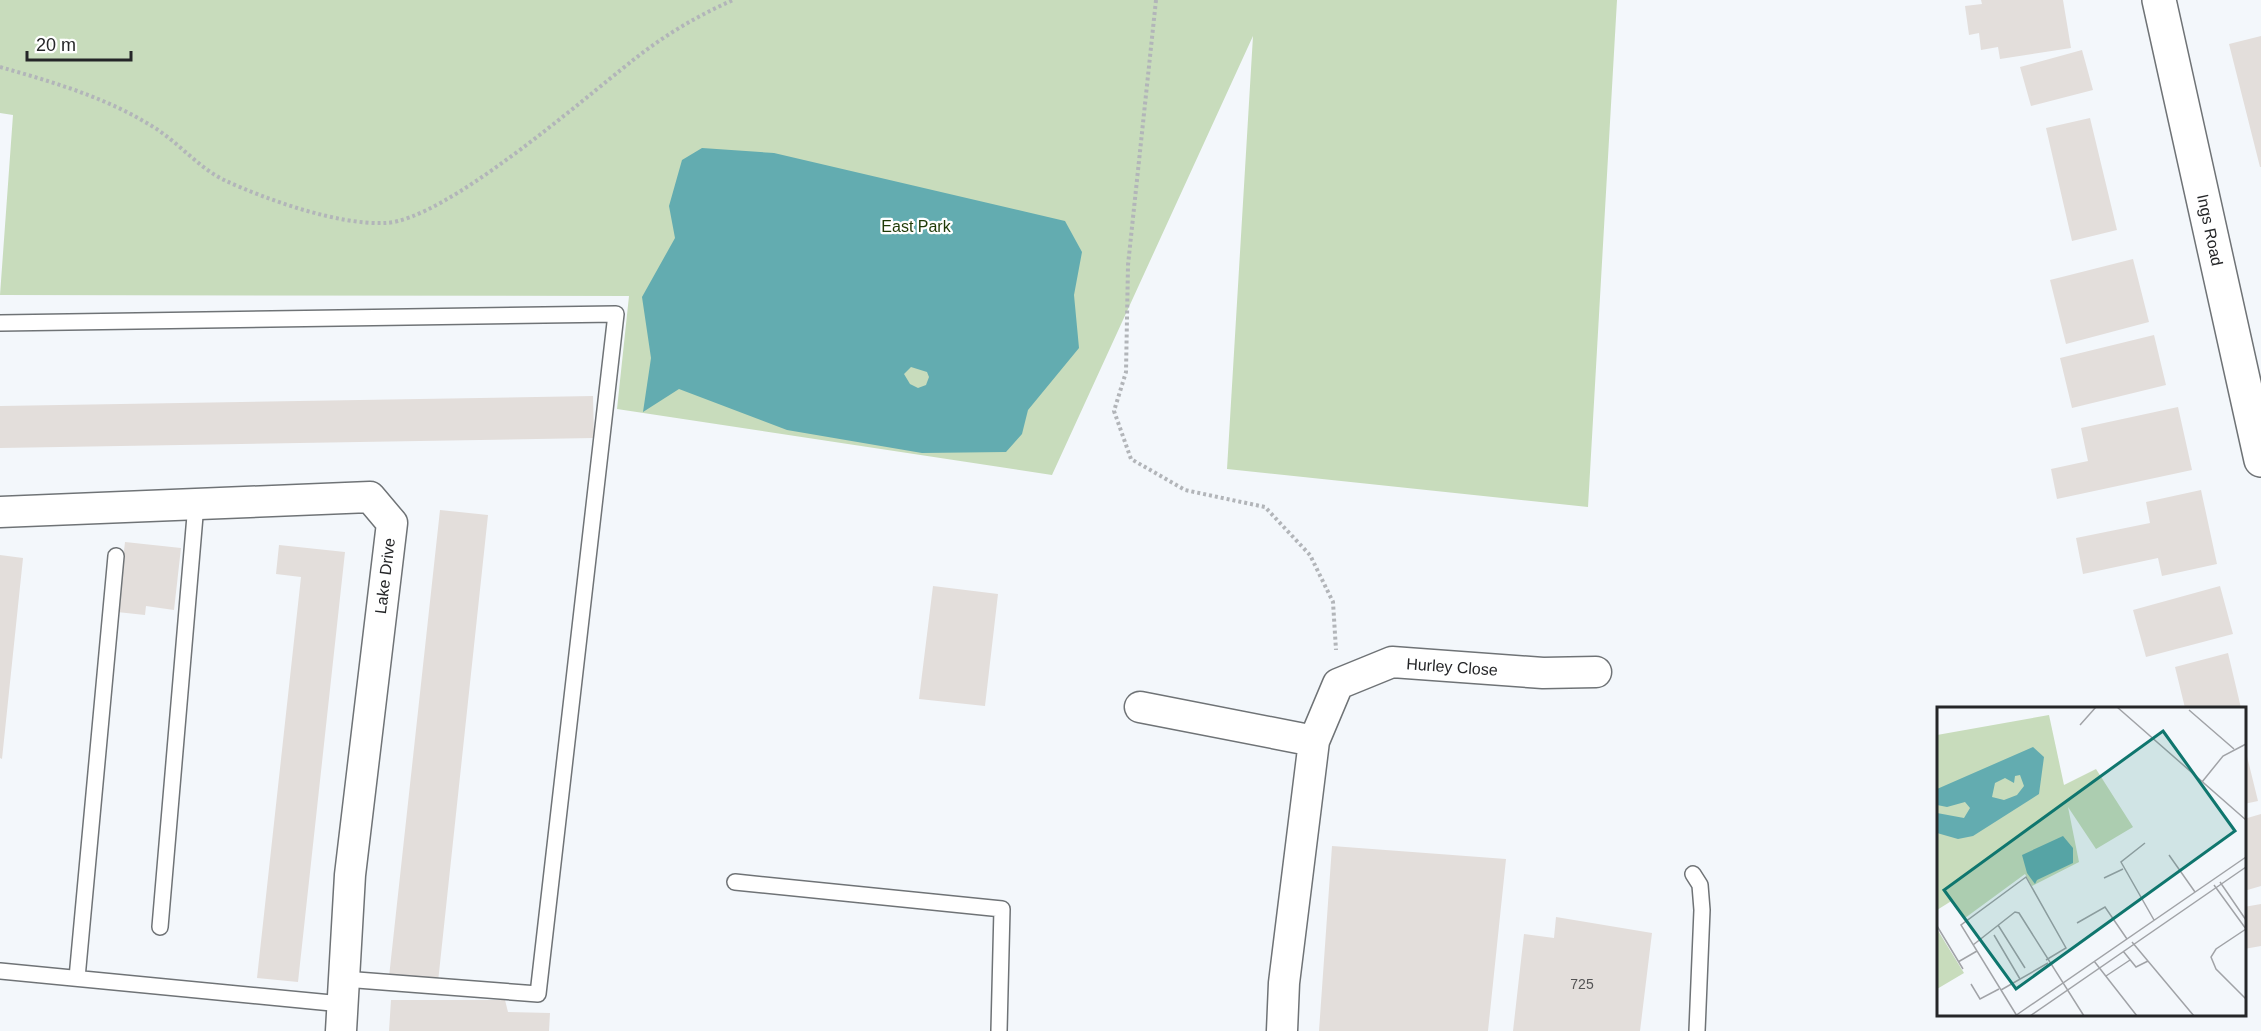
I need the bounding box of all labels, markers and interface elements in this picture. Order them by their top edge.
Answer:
scale bar [27,24,130,62]
text: 20 m [36,35,76,55]
street label: Ings Road [2194,193,2226,267]
park label: East Park [881,218,952,235]
street label: Lake Drive [372,537,398,615]
street label: Hurley Close [1406,655,1498,679]
inset map [1937,707,2246,1016]
house number: 725 [1570,976,1594,992]

